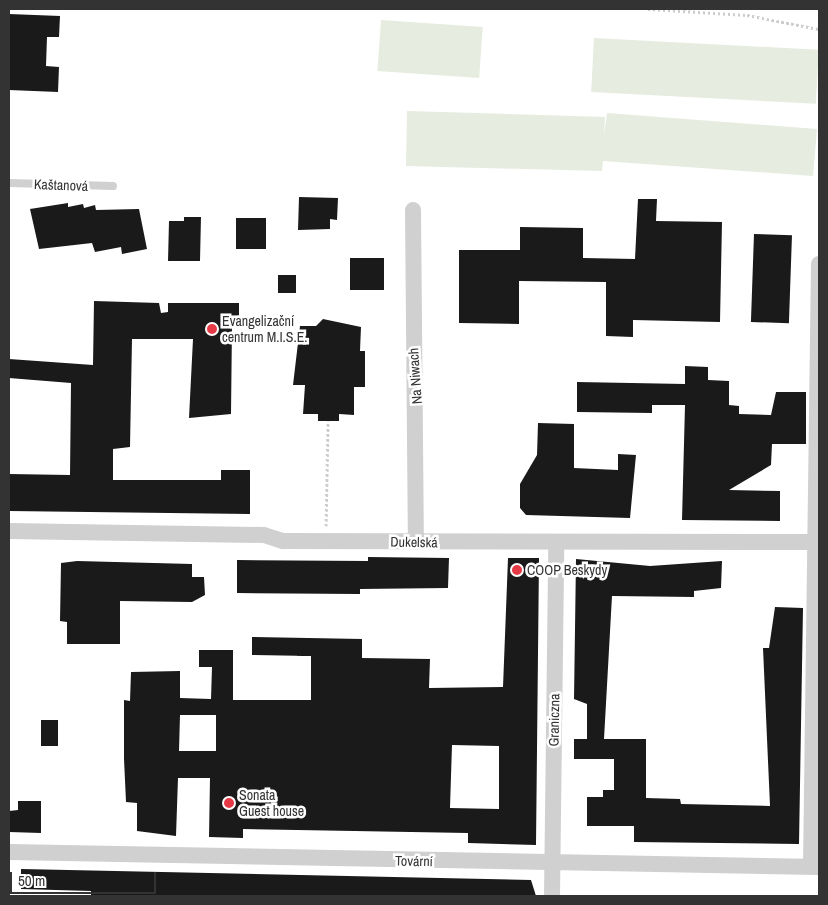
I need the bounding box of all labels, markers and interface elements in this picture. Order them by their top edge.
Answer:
street label: Kaštanová [34,176,88,194]
place label: Evangelizační centrum M.I.S.E. [222,313,307,346]
marker: Evangelizační centrum M.I.S.E. [206,323,218,335]
street label: Na Niwach [405,347,425,405]
street label: Dukelská [390,533,438,551]
place label: COOP Beskydy [527,562,607,578]
marker: COOP Beskydy [511,564,523,576]
street label: Graniczna [545,693,563,747]
place label: Sonata Guest house [239,787,304,820]
marker: Sonata Guest house [223,797,235,809]
street label: Tovární [395,852,433,870]
scale bar [12,862,159,894]
text: 50 m [18,870,45,891]

